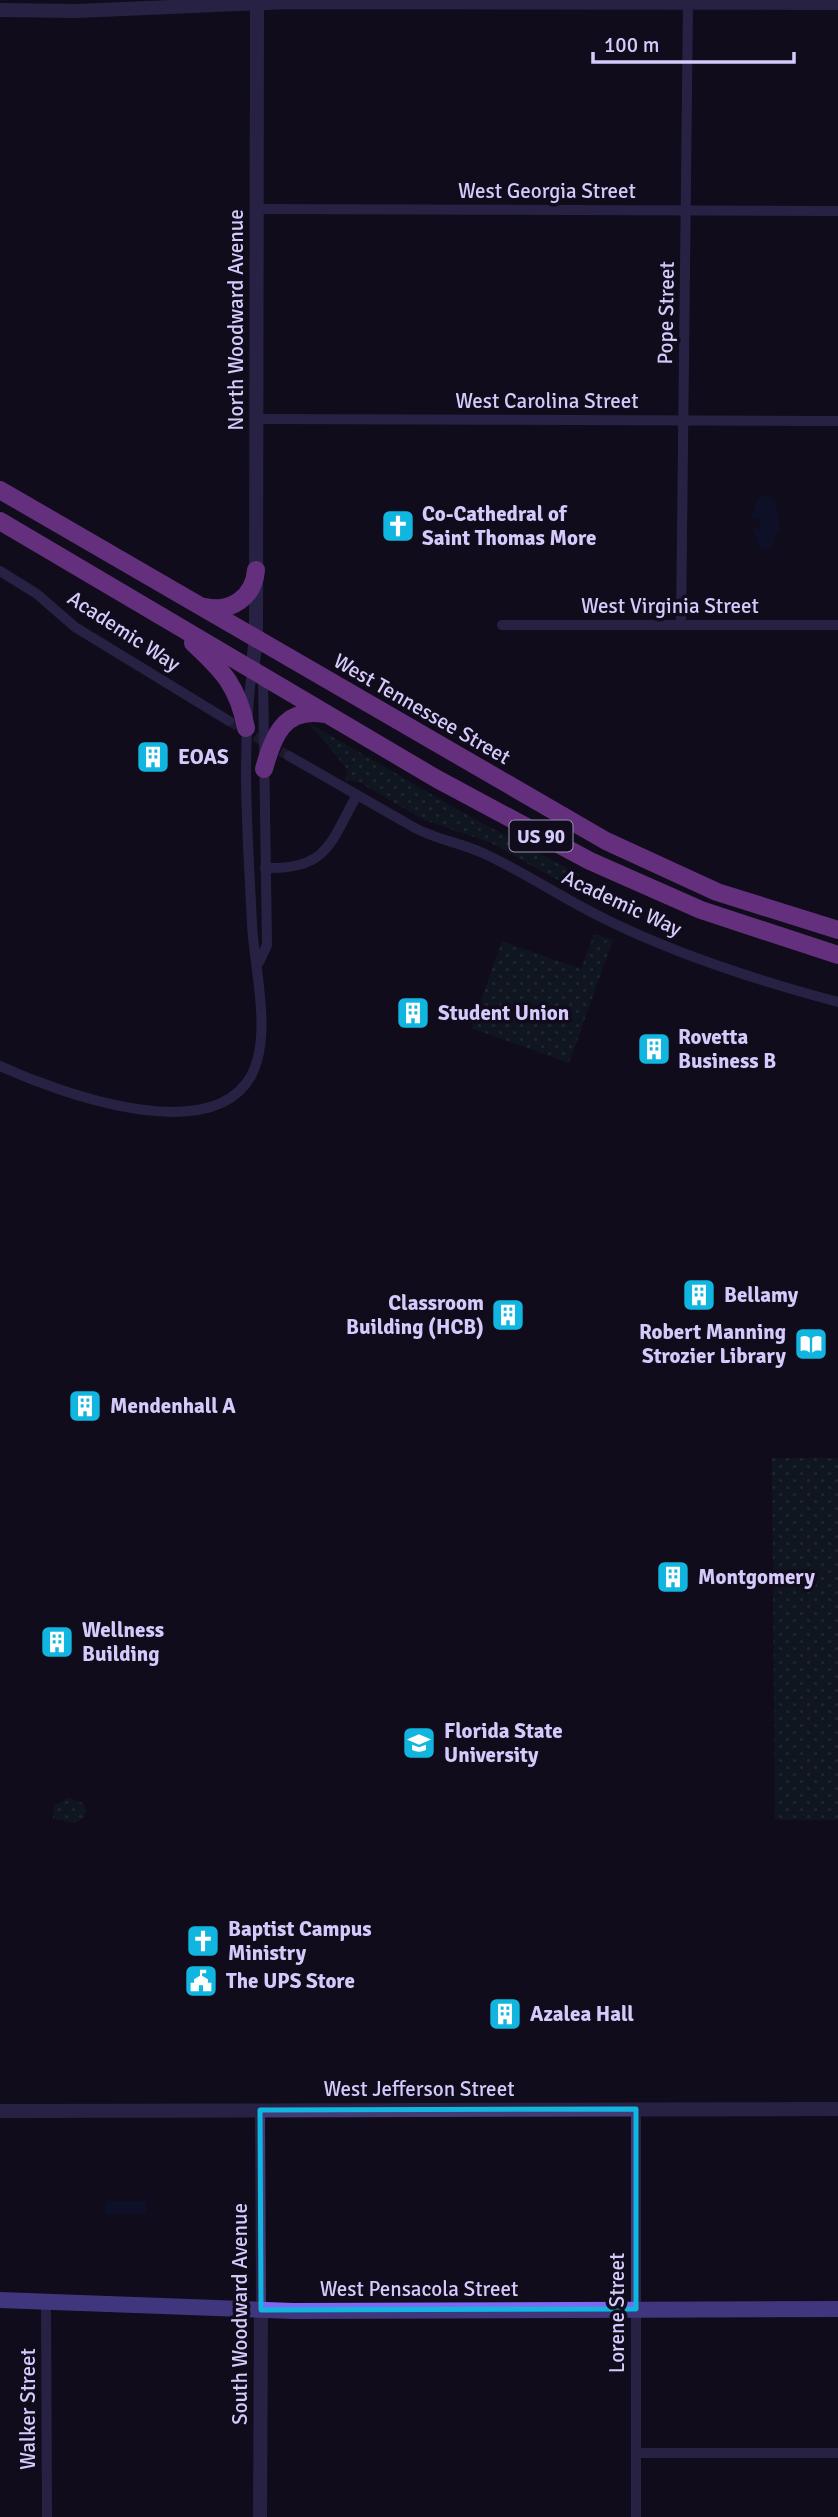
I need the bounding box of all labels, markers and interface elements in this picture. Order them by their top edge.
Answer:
scale bar [593,21,794,65]
text: 100 m [604,32,659,58]
street label: West Georgia Street [458,178,636,204]
street label: North Woodward Avenue [223,209,249,431]
street label: Pope Street [652,261,680,365]
street label: West Carolina Street [455,388,639,414]
place label: Co-Cathedral of Saint Thomas More [422,501,596,551]
church icon: Co-Cathedral of Saint Thomas More [379,507,417,545]
street label: Academic Way [63,585,185,677]
street label: West Virginia Street [581,593,759,619]
street label: West Tennessee Street [329,648,515,770]
building icon: EOAS [134,738,172,776]
place label: EOAS [178,744,229,770]
road number: US 90 [510,820,572,852]
street label: Academic Way [558,864,686,942]
building icon: Student Union [394,994,432,1032]
place label: Student Union [438,1000,569,1026]
place label: Rovetta Business B [678,1024,776,1074]
building icon: Rovetta Business B [635,1030,673,1068]
building icon: Bellamy [680,1276,718,1314]
place label: Bellamy [724,1282,799,1308]
place label: Classroom Building (HCB) [346,1290,484,1340]
building icon: Classroom Building (HCB) [489,1296,527,1334]
place label: Robert Manning Strozier Library [639,1319,787,1369]
library icon: Robert Manning Strozier Library [792,1325,830,1363]
building icon: Mendenhall A [66,1387,104,1425]
place label: Mendenhall A [110,1393,236,1419]
building icon: Montgomery [654,1558,692,1596]
place label: Montgomery [698,1564,815,1590]
place label: Wellness Building [82,1617,164,1667]
building icon: Wellness Building [38,1623,76,1661]
place label: Florida State University [444,1718,563,1768]
school or university icon: Florida State University [400,1724,438,1762]
place label: Baptist Campus Ministry [228,1916,372,1966]
church icon: Baptist Campus Ministry [184,1922,222,1960]
public building icon: The UPS Store [182,1962,220,2000]
place label: The UPS Store [226,1968,355,1994]
building icon: Azalea Hall [486,1995,524,2033]
place label: Azalea Hall [530,2001,634,2027]
street label: West Jefferson Street [323,2076,515,2102]
street label: South Woodward Avenue [227,2203,253,2425]
street label: Lorene Street [604,2253,630,2373]
street label: West Pensacola Street [320,2276,518,2302]
street label: Walker Street [15,2348,41,2470]

